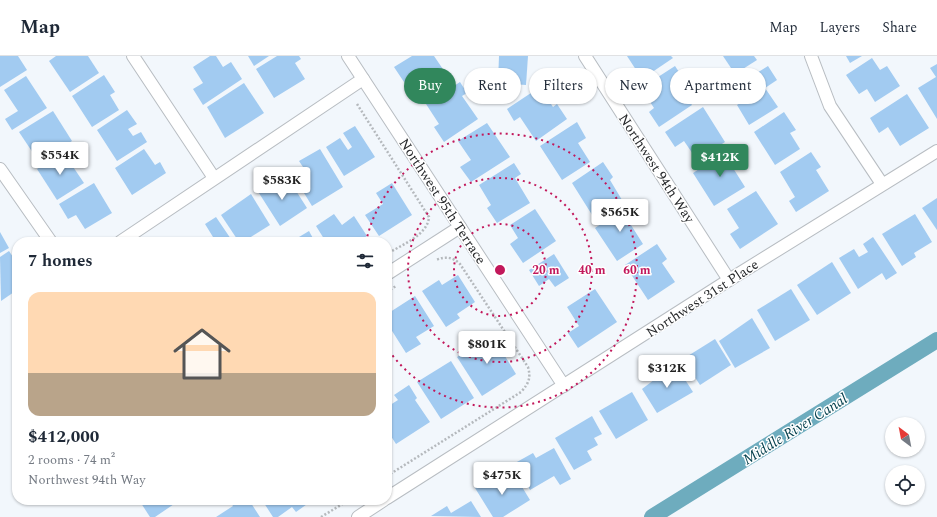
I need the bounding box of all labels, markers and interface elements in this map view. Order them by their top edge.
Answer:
text: Map [20,13,60,42]
text: Map [769,17,798,38]
text: Layers [820,17,860,38]
text: Share [882,17,917,38]
chip: Buy [404,68,456,104]
chip: Rent [464,68,521,104]
chip: Filters [529,68,597,104]
chip: New [605,68,662,104]
chip: Apartment [670,68,766,104]
street label: Northwest 94th Way [613,110,701,228]
street label: Northwest 95th Terrace [394,134,491,269]
pin: $554K [32,142,88,176]
pin: $412K [692,144,748,178]
text: $554K [40,145,80,165]
text: $412K [700,147,740,167]
pin: $583K [254,167,310,201]
text: $583K [262,170,302,190]
pin: $565K [592,199,648,233]
text: $565K [600,202,640,222]
text: 7 homes [28,248,93,274]
icon: filters [354,250,376,272]
street label: Northwest 31st Place [642,254,763,343]
text: 20 m [532,261,560,280]
text: 40 m [578,261,606,280]
text: 60 m [623,261,651,280]
centre of rings [493,263,507,277]
icon: home [166,318,238,390]
pin: $801K [459,331,515,365]
text: $801K [467,334,507,354]
pin: $312K [639,355,695,389]
text: $312K [647,358,687,378]
water label: Middle River Canal [738,388,852,471]
north arrow [885,417,925,457]
map controls [885,417,925,505]
text: $412,000 [28,424,99,450]
text: 2 rooms · 74 m² [28,450,115,470]
pin: $475K [474,462,530,496]
text: $475K [482,465,522,485]
button: locate [885,465,925,505]
text: Northwest 94th Way [28,470,145,490]

